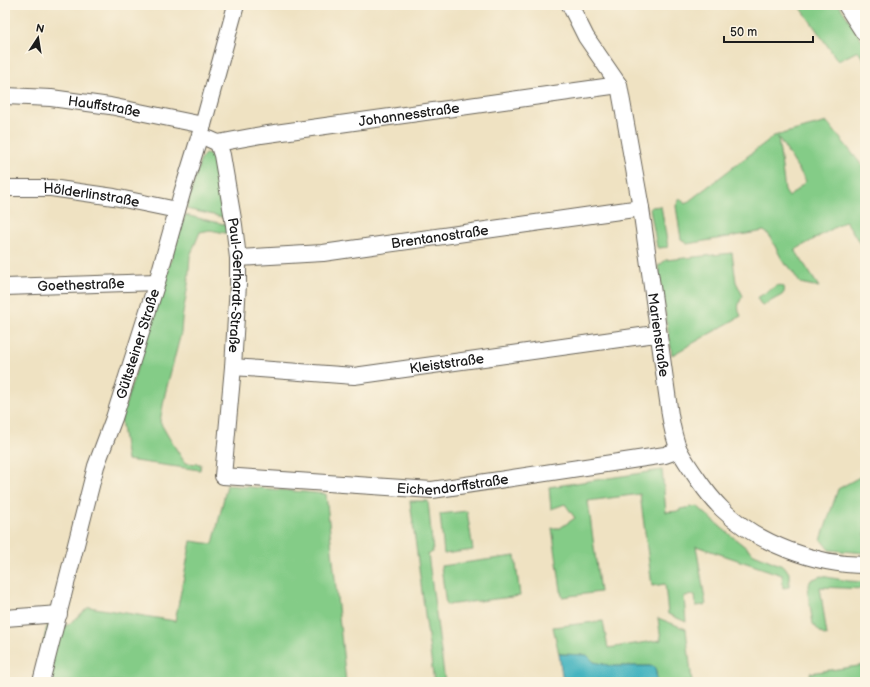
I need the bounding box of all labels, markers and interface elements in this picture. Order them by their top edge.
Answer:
north arrow [18,18,58,58]
scale bar [724,18,813,44]
text: N [35,21,45,36]
text: 50 m [730,25,757,40]
street label: Hauffstraße [67,92,142,121]
street label: Johannesstraße [357,99,461,130]
street label: Hölderlinstraße [44,180,141,211]
street label: Paul-Gerhardt-Straße [224,216,247,353]
street label: Brentanostraße [390,221,490,252]
street label: Goethestraße [37,275,125,294]
street label: Gültsteiner Straße [112,287,163,401]
street label: Marienstraße [644,292,673,378]
street label: Kleiststraße [409,349,485,377]
street label: Eichendorffstraße [396,470,510,499]

